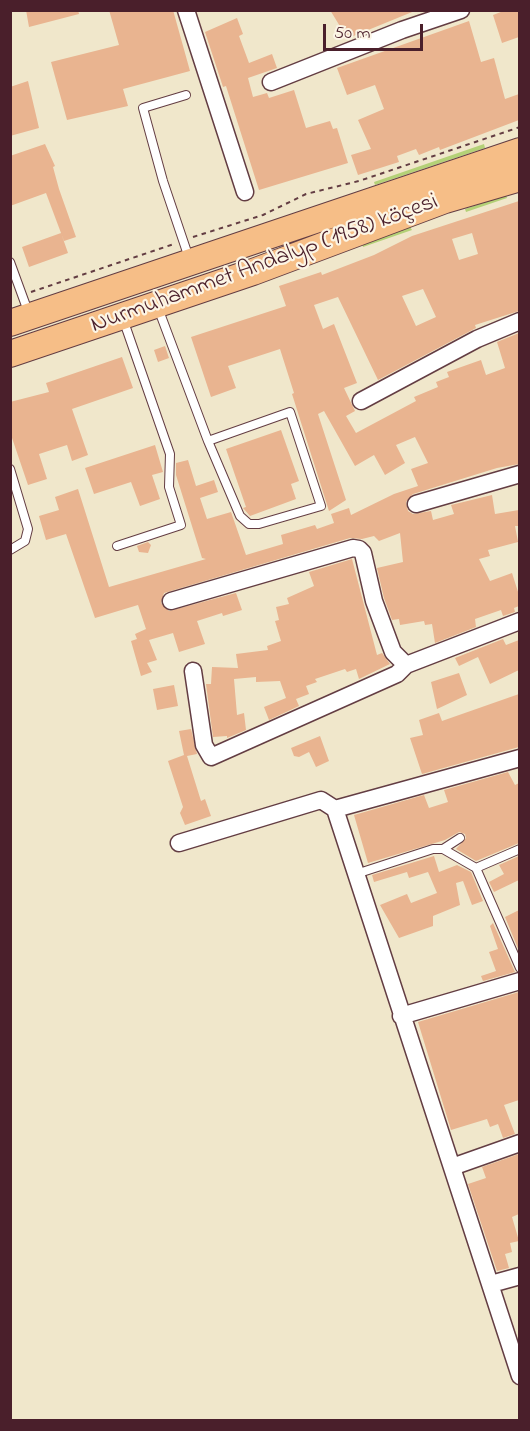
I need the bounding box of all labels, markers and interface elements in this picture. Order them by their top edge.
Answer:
scale bar [326,12,426,50]
text: 50 m [334,21,371,47]
street label: Nurmuhammet Andalyp (1958) köçesi [88,189,442,341]

